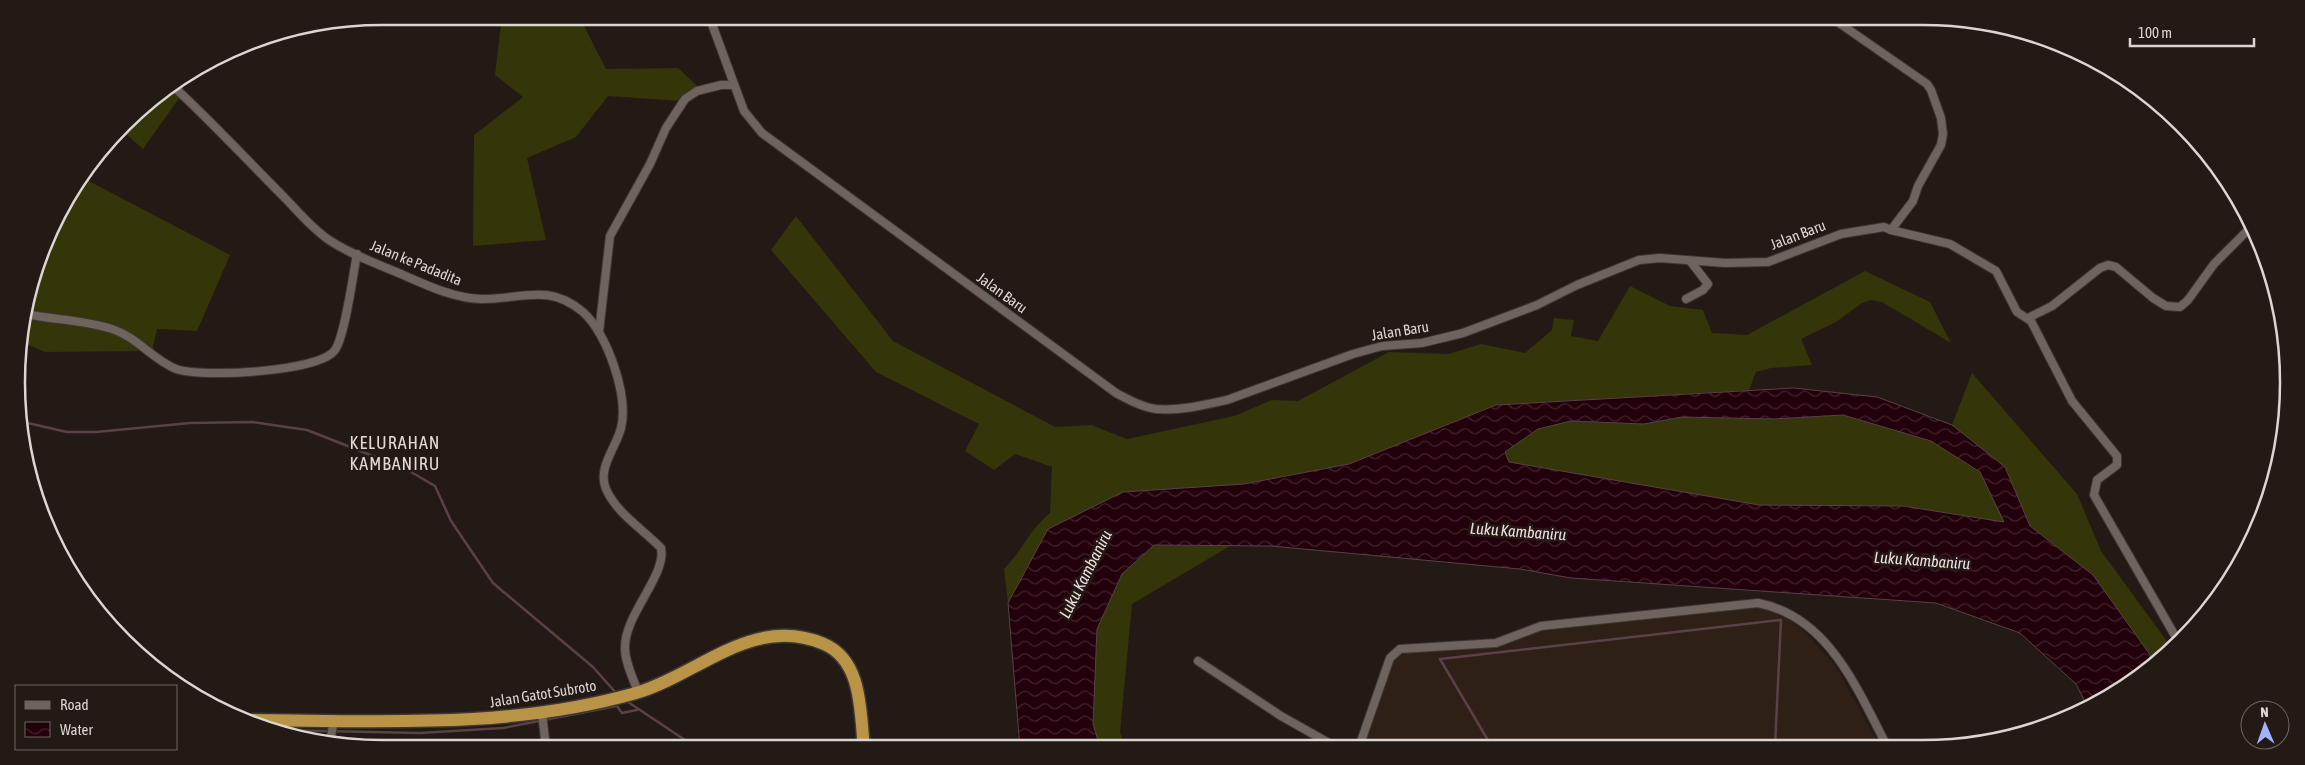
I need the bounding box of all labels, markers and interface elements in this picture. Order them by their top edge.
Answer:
scale bar [2130,15,2254,47]
text: 100 m [2138,24,2172,41]
street label: Jalan Baru [1768,216,1828,253]
street label: Jalan ke Padadita [368,236,464,289]
street label: Jalan Baru [974,269,1031,316]
street label: Jalan Baru [1370,318,1430,343]
district label: KELURAHAN KAMBANIRU [350,432,440,474]
water label: Luku Kambaniru [1469,519,1567,543]
water label: Luku Kambaniru [1055,527,1115,621]
water label: Luku Kambaniru [1873,548,1971,572]
street label: Jalan Gatot Subroto [488,677,598,710]
legend [15,685,178,750]
text: Road [60,696,89,713]
north arrow [2240,700,2290,750]
text: N [2260,704,2269,720]
text: Water [60,721,93,738]

